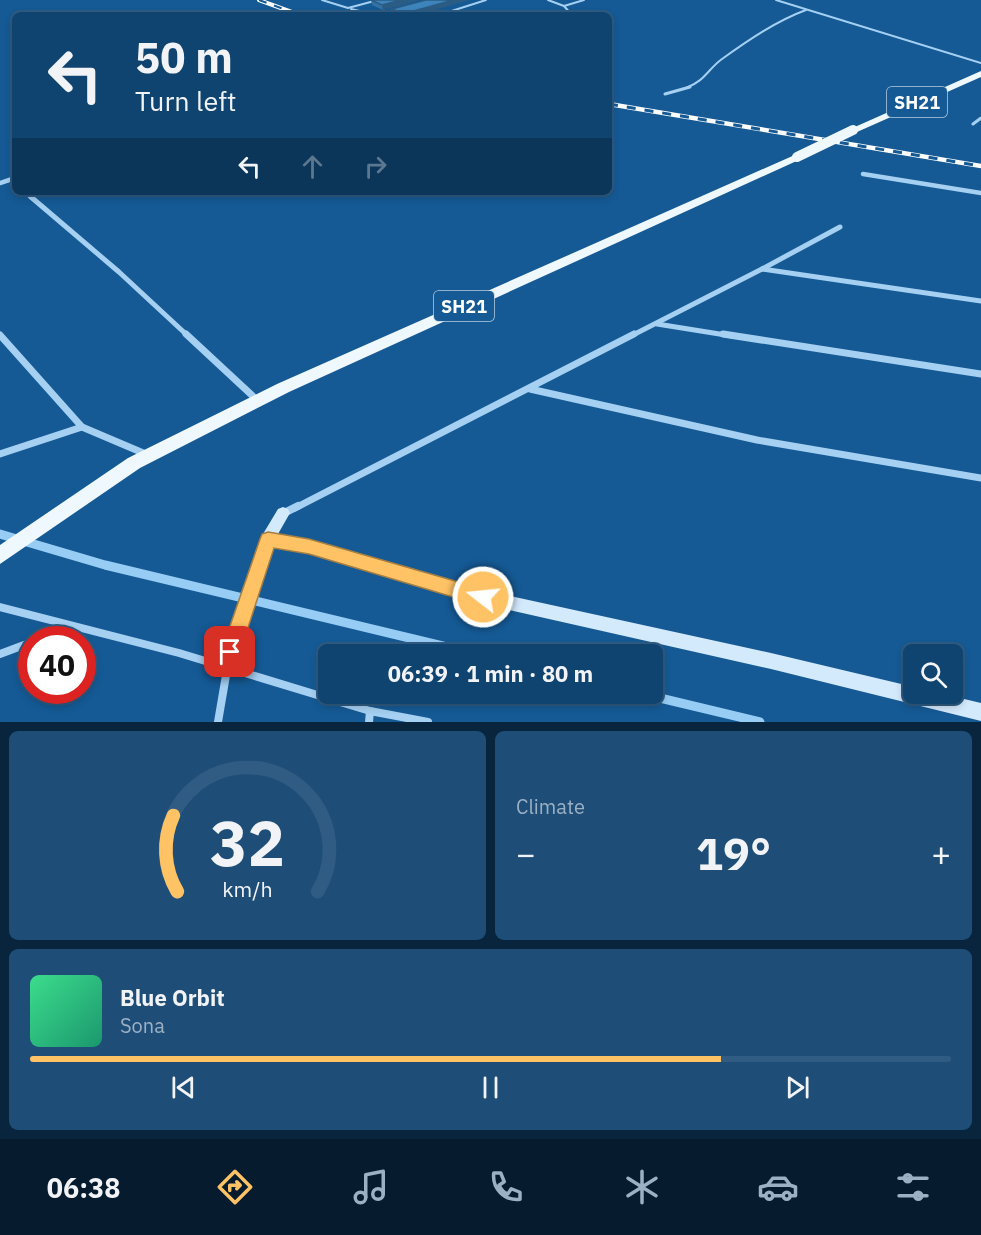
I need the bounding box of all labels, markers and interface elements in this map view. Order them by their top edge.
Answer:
text: 50 m [135,30,233,85]
icon: left [36,36,114,114]
text: Turn left [135,83,236,118]
road number: SH21 [887,87,947,117]
icon: left [233,150,266,183]
icon: ahead [296,150,329,183]
icon: right [359,150,392,183]
road number: SH21 [434,291,494,321]
position arrow [451,565,515,629]
speed limit sign: 40 [18,626,96,704]
pin [204,626,255,677]
icon: arrive [213,635,246,668]
map controls [903,644,963,704]
button: search [903,644,963,704]
text: 06:39 · 1 min · 80 m [388,659,593,688]
text: Climate [516,793,585,820]
text: 32 [210,802,285,883]
text: 19° [696,824,771,882]
text: − [516,832,536,875]
text: + [931,832,951,875]
text: km/h [222,876,273,904]
text: Blue Orbit [120,983,225,1012]
text: Sona [120,1012,165,1039]
icon: previous [167,1071,200,1104]
icon: pause [474,1071,507,1104]
icon: next [781,1071,814,1104]
icon: directions [214,1166,256,1208]
icon: music [350,1166,392,1208]
icon: phone [485,1166,527,1208]
icon: climate [621,1166,663,1208]
icon: car [757,1166,799,1208]
icon: filters [892,1166,934,1208]
text: 06:38 [47,1170,121,1205]

